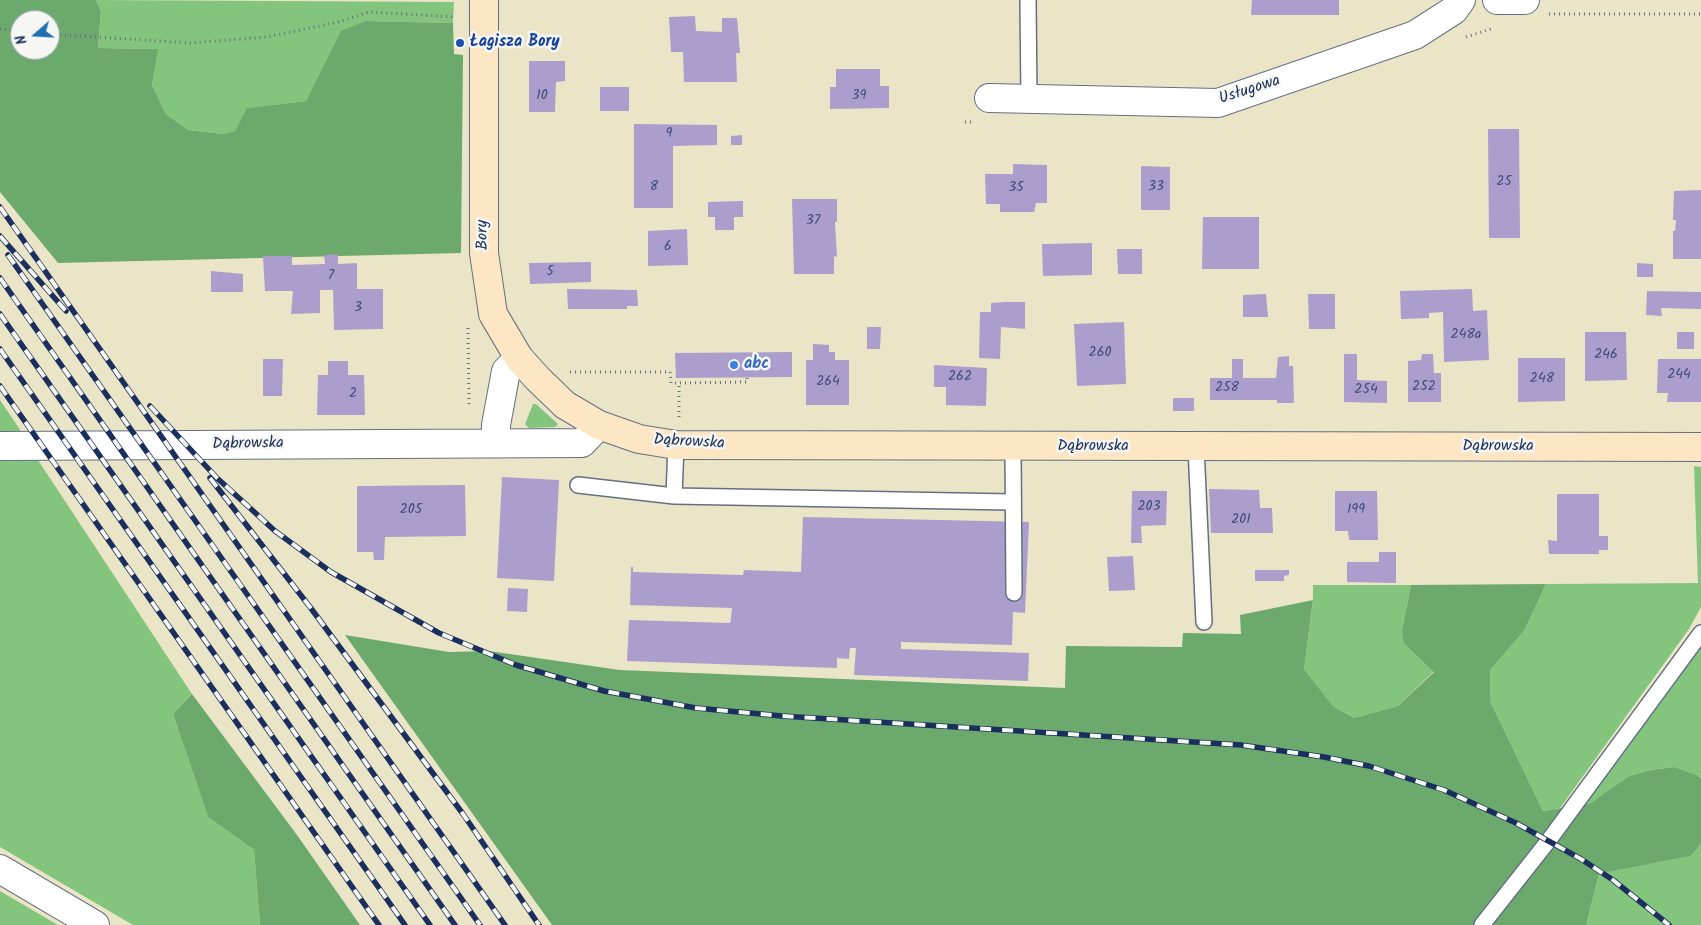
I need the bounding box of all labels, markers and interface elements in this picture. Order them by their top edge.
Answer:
north arrow [10,10,60,60]
text: N [10,32,34,47]
place label: Łagisza Bory [470,33,560,53]
marker: Łagisza Bory [454,37,466,49]
street label: Usługowa [1217,72,1283,110]
house number: 10 [536,89,548,105]
house number: 39 [852,89,866,105]
house number: 9 [666,127,672,143]
house number: 25 [1496,175,1512,191]
house number: 8 [650,180,658,196]
house number: 33 [1148,180,1164,196]
house number: 35 [1008,181,1024,197]
house number: 37 [806,214,820,230]
street label: Bory [474,220,494,250]
house number: 6 [664,240,672,256]
house number: 5 [546,265,554,281]
house number: 7 [328,269,334,285]
house number: 3 [354,301,362,317]
house number: 248a [1451,328,1481,344]
house number: 260 [1089,346,1111,362]
house number: 246 [1594,348,1618,364]
place label: abc [744,355,769,375]
marker: abc [728,359,740,371]
house number: 244 [1667,368,1691,384]
house number: 262 [948,370,972,386]
house number: 248 [1530,372,1554,388]
house number: 264 [816,375,840,391]
house number: 252 [1412,380,1436,396]
house number: 258 [1215,381,1239,397]
house number: 254 [1354,383,1378,399]
house number: 2 [349,387,357,403]
street label: Dąbrowska [653,432,725,454]
street label: Dąbrowska [212,435,284,455]
street label: Dąbrowska [1057,437,1129,457]
street label: Dąbrowska [1462,437,1534,457]
house number: 203 [1137,500,1161,516]
house number: 205 [400,503,422,519]
house number: 199 [1347,503,1365,519]
house number: 201 [1231,513,1251,529]

